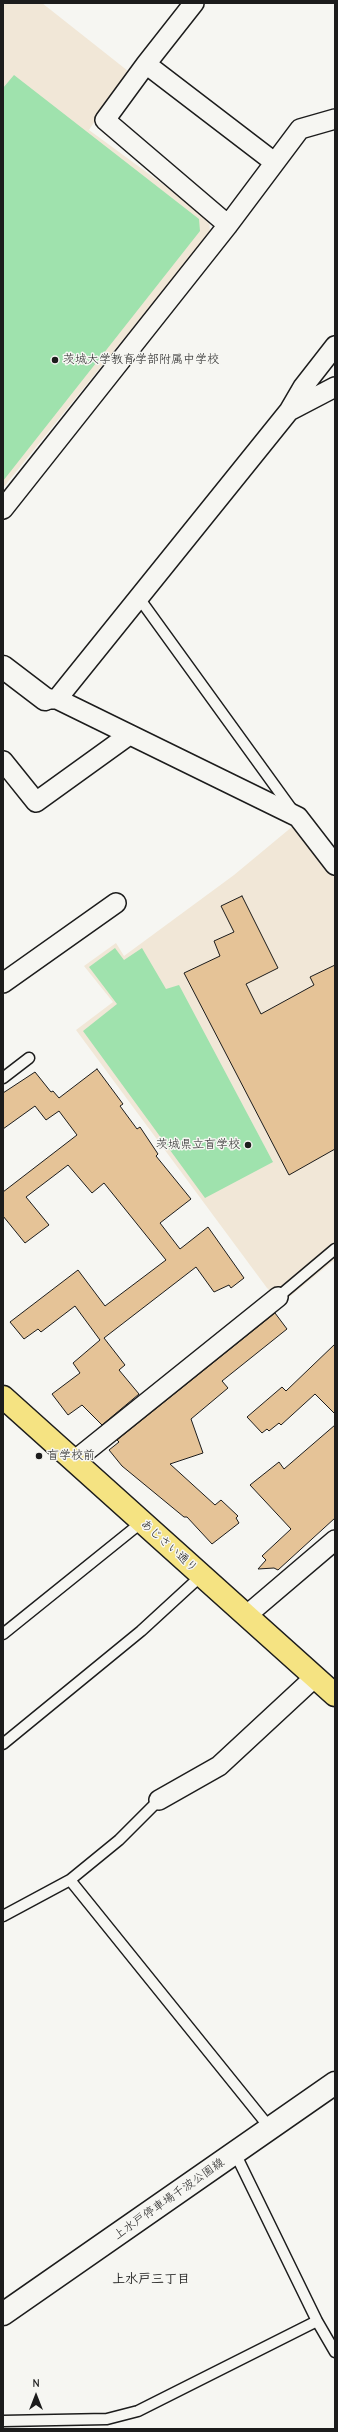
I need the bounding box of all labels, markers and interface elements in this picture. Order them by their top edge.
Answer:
place label: 茨城大学教育学部附属中学校 [63,353,219,367]
marker: 茨城大学教育学部附属中学校 [50,355,60,365]
place label: 茨城県立盲学校 [156,1138,240,1152]
marker: 茨城県立盲学校 [243,1140,253,1150]
place label: 盲学校前 [47,1449,95,1463]
marker: 盲学校前 [34,1451,44,1461]
street label: あじさい通り [137,1517,201,1575]
street label: 上水戸停車場千波公園線 [111,2155,227,2243]
district label: 上水戸三丁目 [112,2271,190,2287]
north arrow [16,2376,56,2416]
text: N [32,2377,40,2390]

